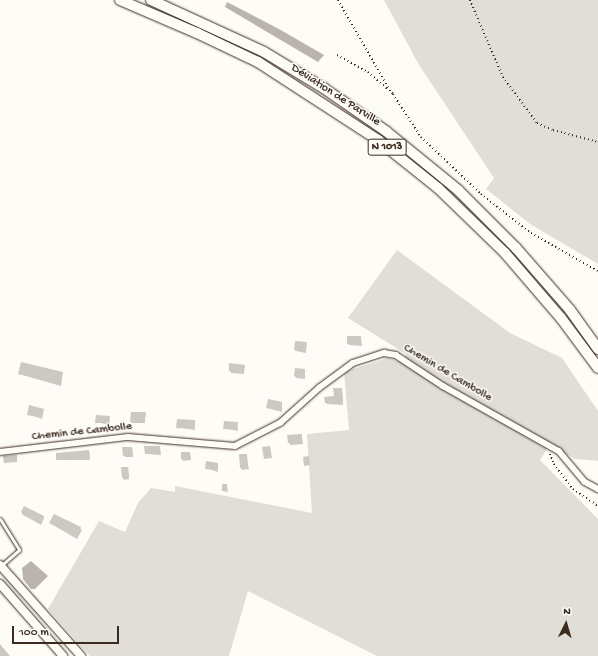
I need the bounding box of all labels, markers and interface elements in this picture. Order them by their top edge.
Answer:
street label: Déviation de Parville [288,62,382,130]
road number: N 1013 [367,138,407,156]
street label: Chemin de Cambolle [400,342,494,406]
street label: Chemin de Cambolle [31,421,133,445]
north arrow [546,604,586,644]
text: N [563,606,571,618]
scale bar [14,618,121,644]
text: 100 m [19,626,49,640]

